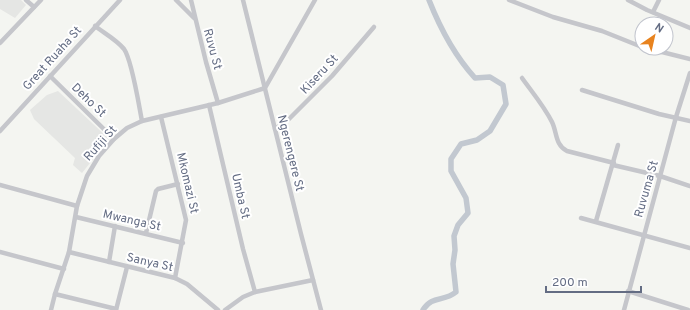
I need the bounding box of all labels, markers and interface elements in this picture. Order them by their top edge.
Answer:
north arrow [634,16,674,56]
text: N [652,21,666,37]
street label: Great Ruaha St [20,23,86,94]
street label: Ruvu St [199,27,225,72]
street label: Kiseru St [297,51,342,98]
street label: Deho St [67,80,109,121]
street label: Ngerengere St [273,113,307,193]
street label: Rufiji St [81,123,121,165]
street label: Mkomazi St [172,151,202,215]
street label: Ruvuma St [631,159,663,220]
street label: Umba St [227,172,253,220]
street label: Mwanga St [101,207,162,235]
street label: Sanya St [125,250,175,276]
scale bar [546,268,641,294]
text: 200 m [552,275,588,291]

